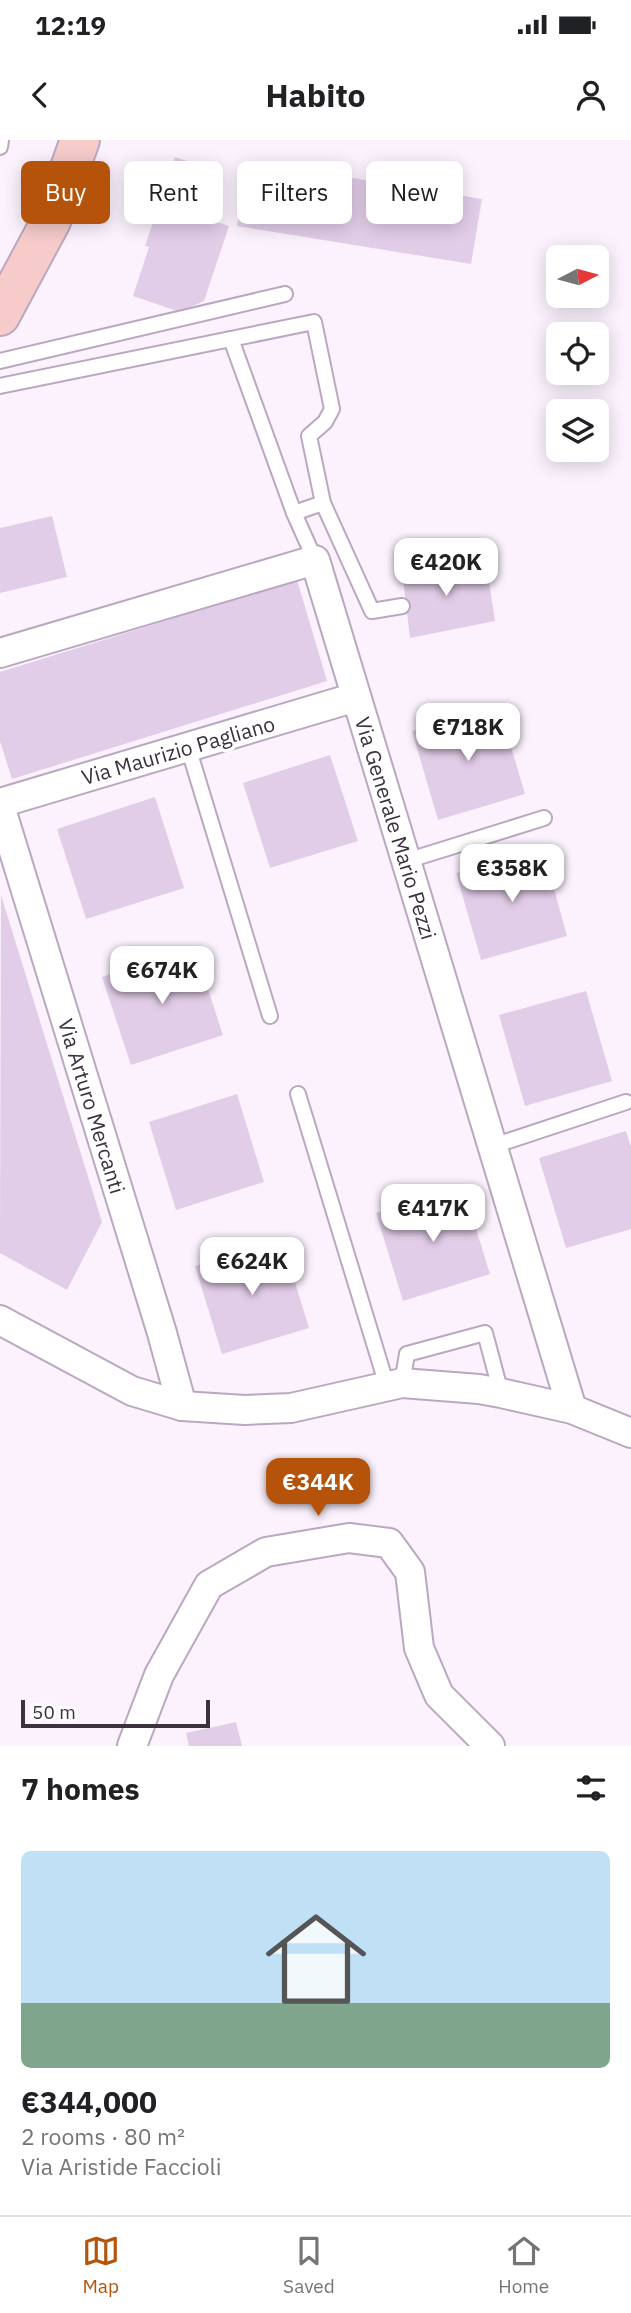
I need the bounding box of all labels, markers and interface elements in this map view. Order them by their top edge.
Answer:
text: 12:19 [35,8,106,42]
text: Habito [265,74,366,116]
icon: back [21,76,59,114]
icon: person [572,76,610,114]
chip: Buy [21,161,110,224]
chip: Rent [124,161,223,224]
chip: Filters [237,161,352,224]
chip: New [366,161,463,224]
north arrow [546,245,609,308]
map controls [546,245,609,462]
button: locate [546,322,609,385]
button: layers [546,399,609,462]
pin: €420K [397,538,495,598]
text: €420K [410,546,482,576]
pin: €718K [419,704,517,763]
street label: Via Maurizio Pagliano [78,709,278,791]
text: €718K [432,711,504,741]
street label: Via Generale Mario Pezzi [349,713,443,943]
pin: €358K [463,844,561,904]
text: €358K [476,852,548,882]
pin: €674K [113,946,211,1006]
text: €674K [126,954,198,984]
street label: Via Arturo Mercanti [52,1015,132,1197]
pin: €417K [384,1184,482,1244]
text: €417K [397,1192,469,1222]
pin: €624K [203,1238,301,1297]
text: €624K [216,1245,288,1275]
pin: €344K [269,1458,367,1518]
text: €344K [282,1466,354,1496]
scale bar [21,1697,210,1729]
text: 50 m [32,1700,76,1724]
text: 7 homes [21,1769,140,1808]
icon: filters [572,1769,610,1807]
icon: home [253,1896,379,2022]
text: €344,000 [21,2082,157,2121]
text: 2 rooms · 80 m² [21,2121,185,2151]
text: Via Aristide Faccioli [21,2151,222,2181]
tab: Map [82,2232,120,2298]
tab: Saved [283,2232,335,2298]
tab: Home [498,2232,549,2298]

